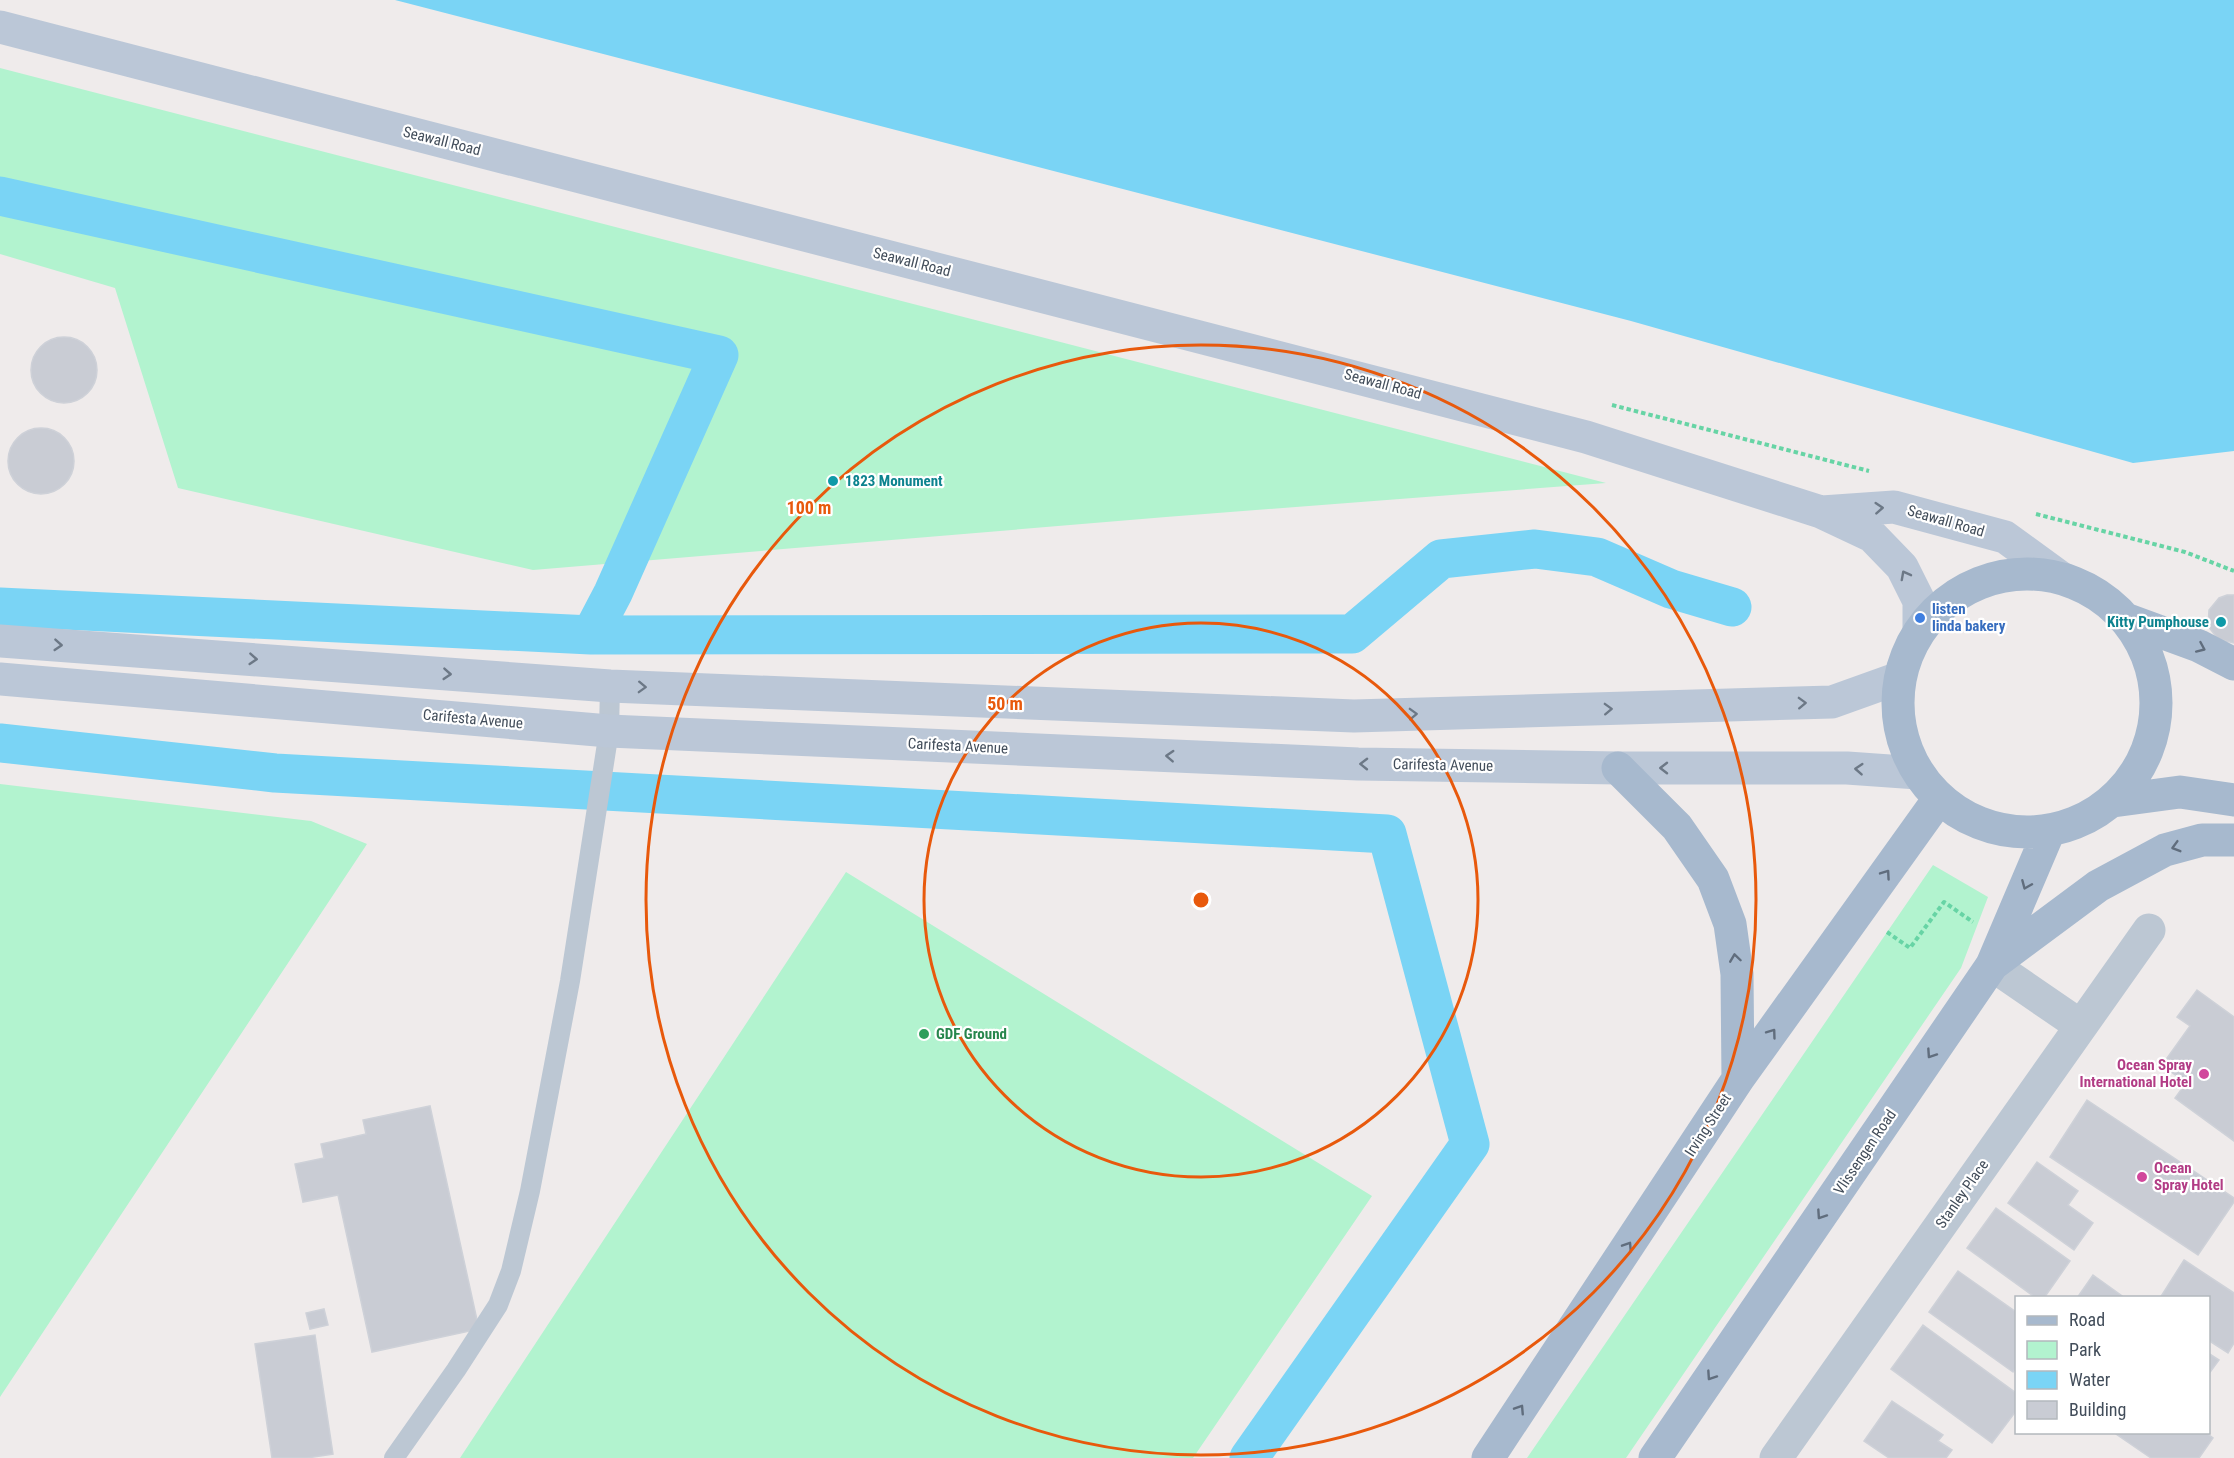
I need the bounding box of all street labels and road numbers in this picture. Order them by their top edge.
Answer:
street label: Seawall Road [401,123,483,159]
street label: Seawall Road [871,244,953,280]
street label: Seawall Road [1342,365,1424,403]
street label: Seawall Road [1905,501,1987,541]
street label: Carifesta Avenue [422,706,524,732]
street label: Carifesta Avenue [907,734,1009,758]
street label: Carifesta Avenue [1393,755,1493,775]
street label: Irving Street [1681,1090,1735,1160]
street label: Vlissengen Road [1830,1106,1900,1198]
street label: Stanley Place [1932,1156,1992,1232]

